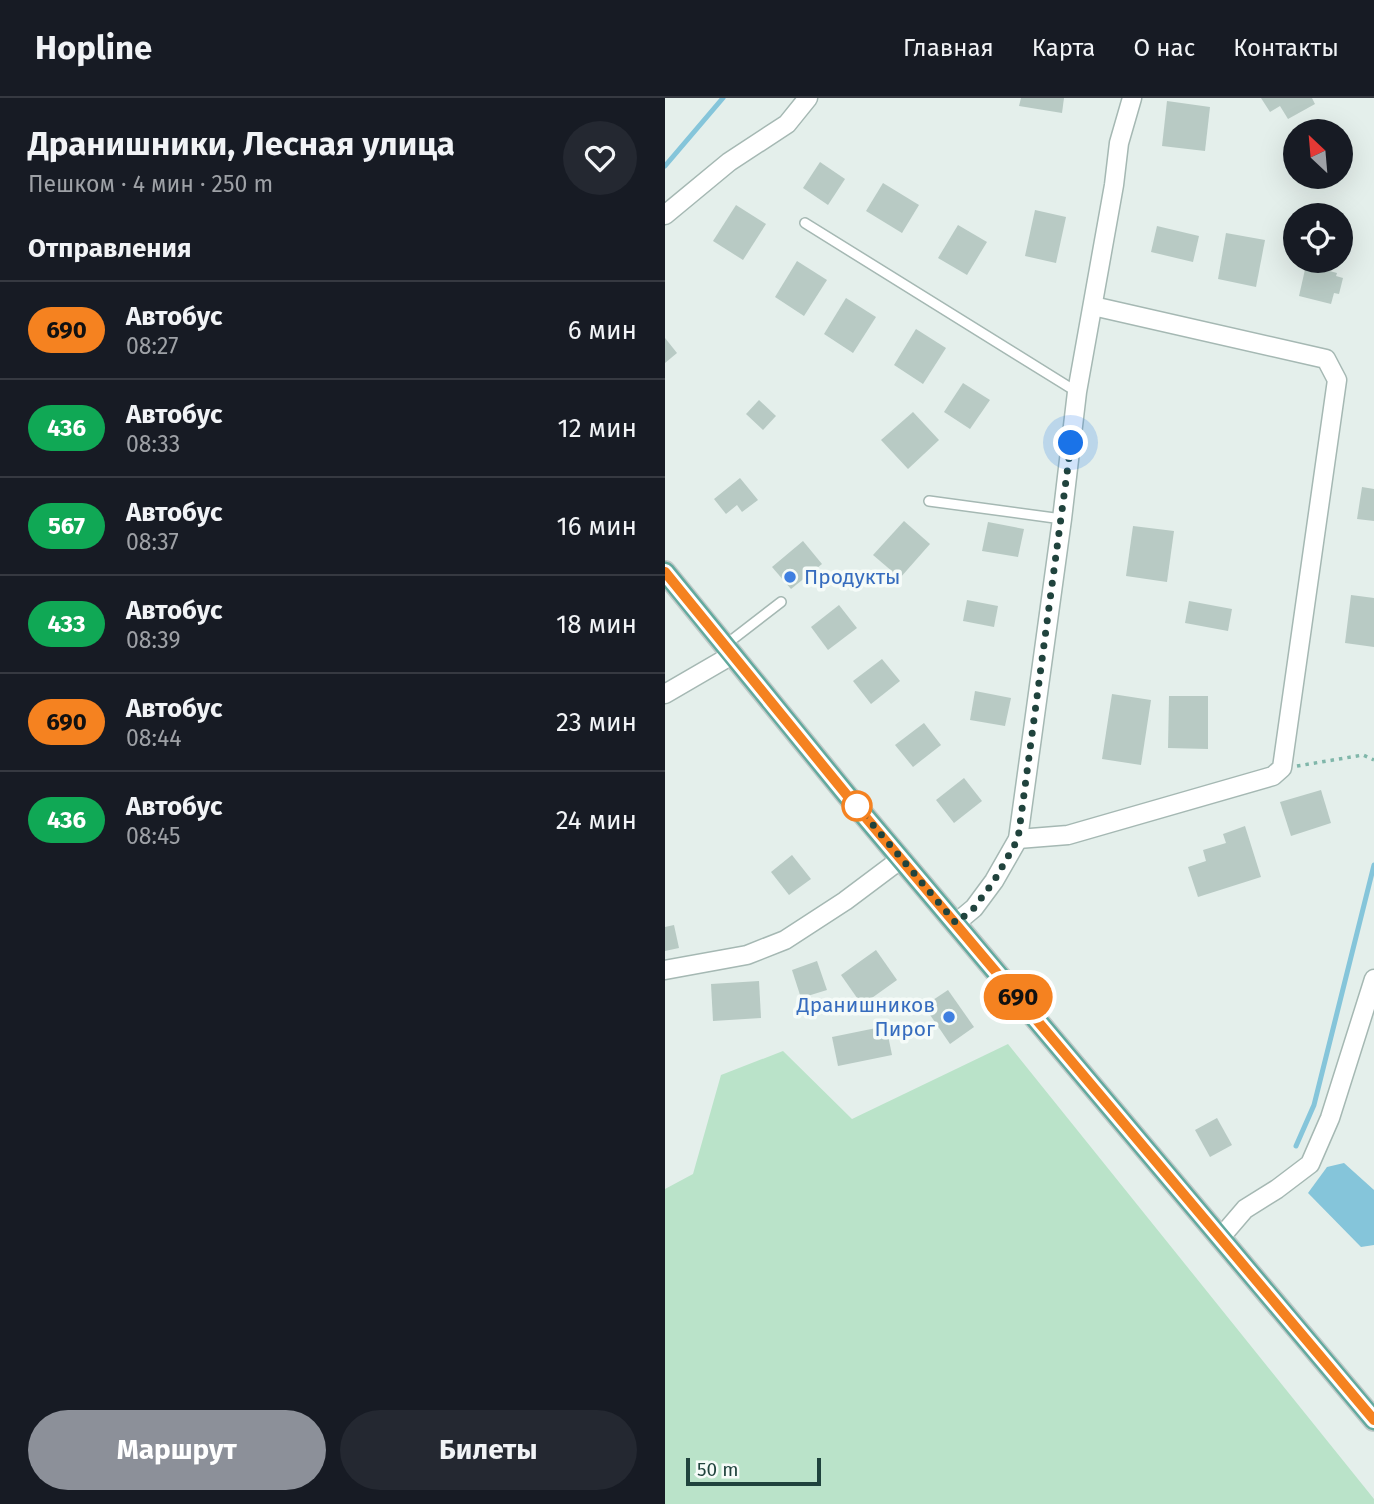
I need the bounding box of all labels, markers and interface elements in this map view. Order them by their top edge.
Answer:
text: Hopline [35,28,152,68]
text: Главная [903,34,994,62]
text: Карта [1032,34,1095,62]
text: О нас [1133,34,1195,62]
text: Контакты [1233,34,1339,62]
north arrow [1283,119,1353,189]
map controls [1283,119,1353,273]
button: heart [563,121,637,195]
text: Дранишники, Лесная улица [28,124,455,164]
text: Пешком · 4 мин · 250 m [28,170,273,198]
button: locate [1283,203,1353,273]
text: Отправления [28,233,191,264]
text: Автобус [126,301,223,332]
text: 6 мин [568,315,637,346]
text: 690 [46,316,87,344]
text: 08:27 [126,332,178,360]
text: Автобус [126,399,223,430]
text: 12 мин [558,413,637,444]
text: 436 [47,414,86,442]
your location [1053,425,1088,460]
text: 08:33 [126,430,180,458]
text: Автобус [126,497,223,528]
text: 16 мин [557,511,637,542]
text: 567 [48,512,85,540]
text: 08:37 [126,528,179,556]
place label: Продукты [804,564,901,590]
marker: Продукты [782,569,798,585]
text: Автобус [126,595,223,626]
text: 18 мин [556,609,637,640]
text: 433 [47,610,86,638]
text: 08:39 [126,626,181,654]
text: Автобус [126,693,223,724]
text: 23 мин [556,707,637,738]
text: 690 [46,708,87,736]
text: 08:44 [126,724,181,752]
text: Автобус [126,791,223,822]
unlabelled marker [842,791,872,821]
text: 24 мин [556,805,637,836]
text: 436 [47,806,86,834]
text: 08:45 [126,822,180,850]
line badge: 690 [978,974,1058,1020]
text: 690 [998,983,1038,1011]
place label: Дранишников Пирог [796,992,935,1042]
marker: Дранишников Пирог [941,1009,957,1025]
button: Маршрут [28,1410,326,1490]
button: Билеты [340,1410,637,1490]
scale bar [686,1455,821,1487]
text: 50 m [697,1458,738,1481]

